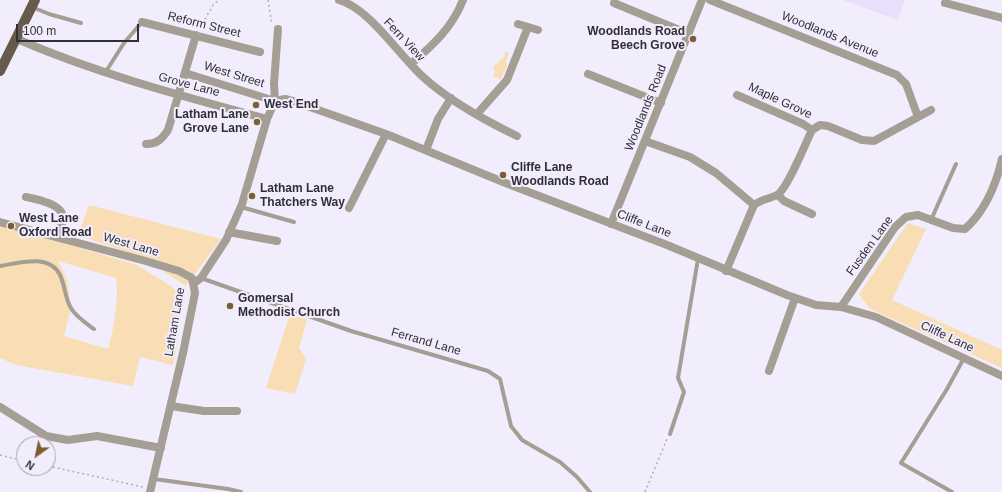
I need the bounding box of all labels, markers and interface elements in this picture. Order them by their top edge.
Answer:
street label: Reform Street [166,9,242,41]
street label: Woodlands Avenue [779,9,881,61]
street label: Fern View [380,15,428,65]
scale bar [18,16,141,42]
text: 100 m [23,24,56,38]
place label: Woodlands Road Beech Grove [587,25,685,53]
marker: Woodlands Road Beech Grove [688,34,698,44]
street label: West Street [202,59,266,91]
street label: Woodlands Road [622,63,670,153]
street label: Grove Lane [157,70,221,100]
street label: Maple Grove [746,80,814,122]
place label: West End [264,98,318,112]
marker: West End [251,100,261,110]
place label: Latham Lane Grove Lane [175,108,249,136]
marker: Latham Lane Grove Lane [252,117,262,127]
place label: Cliffe Lane Woodlands Road [511,161,609,189]
marker: Cliffe Lane Woodlands Road [498,170,508,180]
place label: Latham Lane Thatchers Way [260,182,345,210]
marker: Latham Lane Thatchers Way [247,191,257,201]
street label: Cliffe Lane [615,207,673,241]
place label: West Lane Oxford Road [19,212,92,240]
street label: Fusden Lane [844,213,896,279]
marker: West Lane Oxford Road [6,221,16,231]
street label: West Lane [102,230,160,260]
street label: Latham Lane [162,286,188,358]
place label: Gomersal Methodist Church [238,292,340,320]
marker: Gomersal Methodist Church [225,301,235,311]
street label: Cliffe Lane [918,318,976,356]
street label: Ferrand Lane [389,325,463,359]
north arrow [16,436,56,476]
text: N [23,458,37,472]

